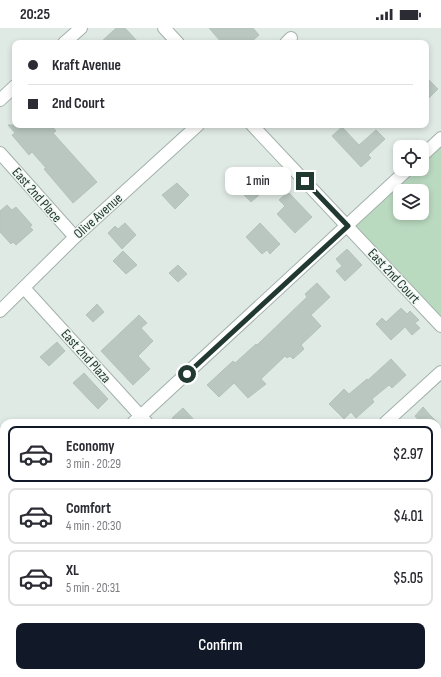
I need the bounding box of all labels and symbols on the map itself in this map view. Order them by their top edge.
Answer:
street label: East 2nd Place [8,164,66,226]
callout: 1 min [225,167,291,195]
route end [296,172,314,190]
street label: Olive Avenue [70,190,126,242]
street label: East 2nd Court [364,245,424,307]
street label: East 2nd Plaza [57,326,115,386]
route start [178,365,196,383]

